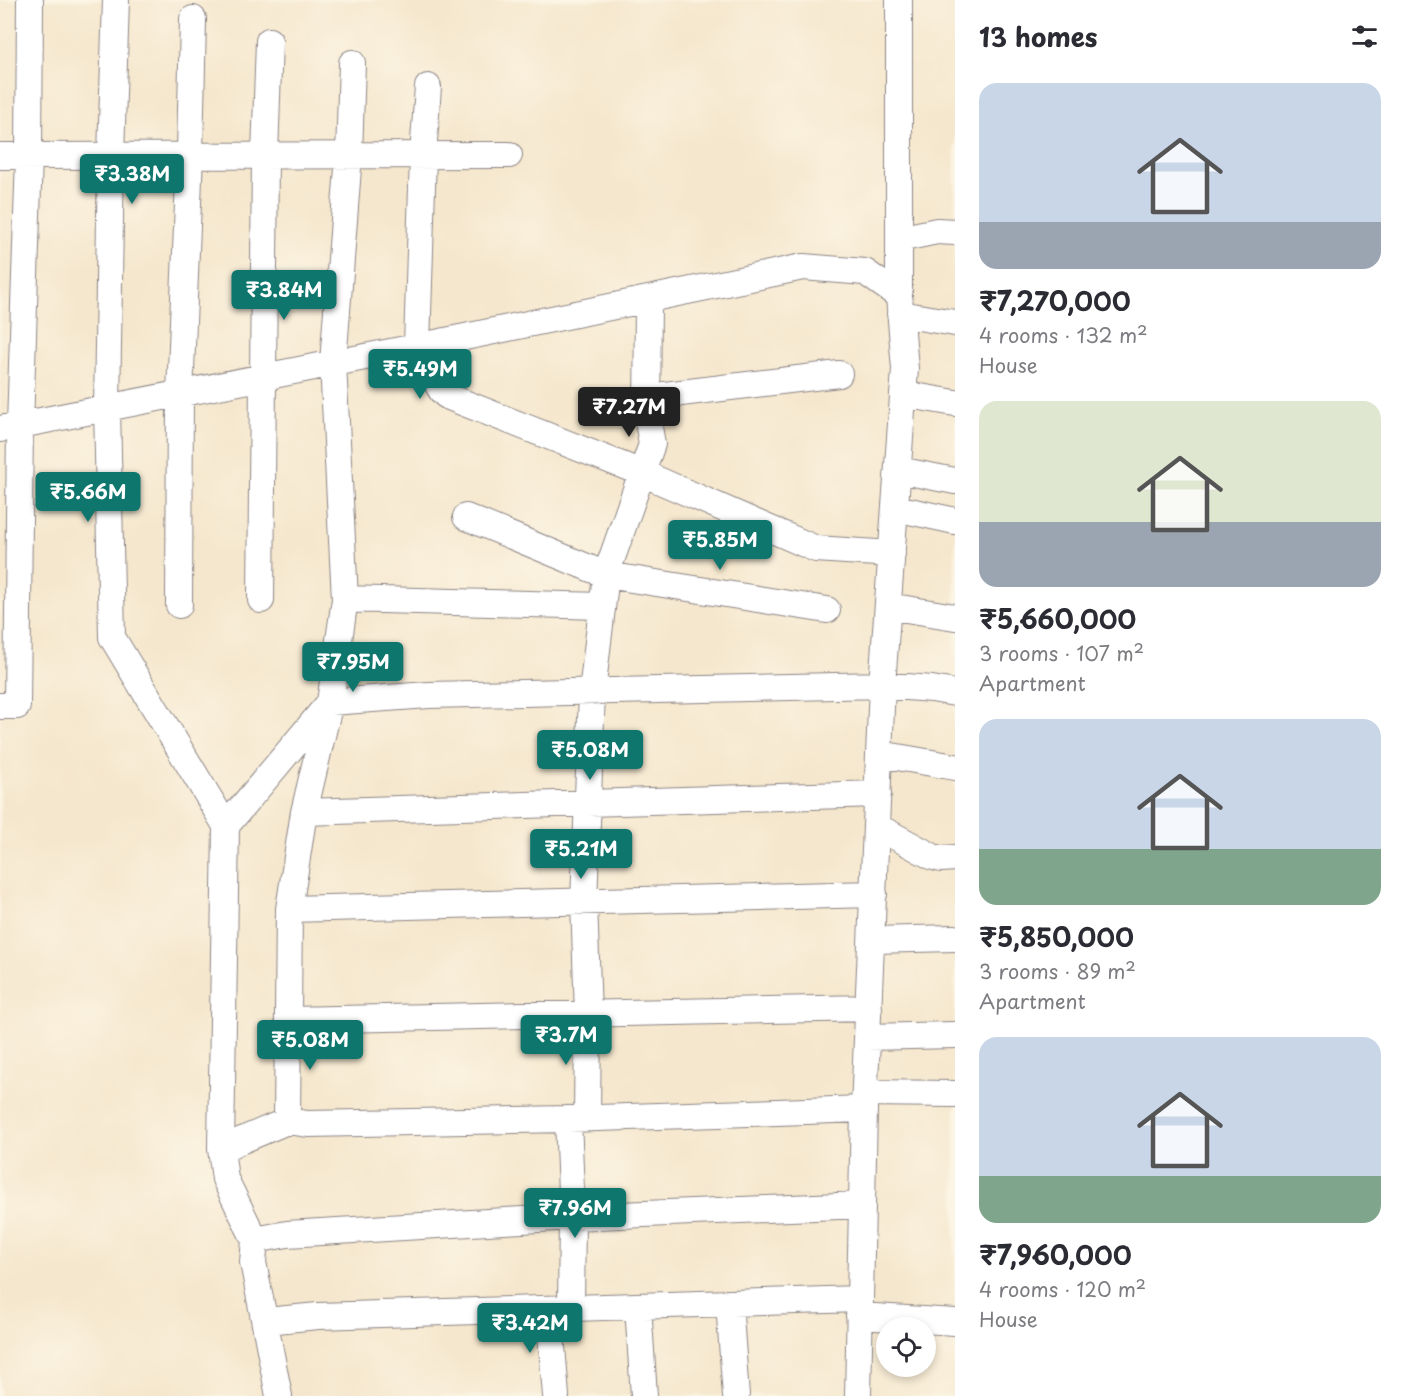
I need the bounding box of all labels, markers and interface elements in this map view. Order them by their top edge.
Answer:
text: 13 homes [979,17,1097,56]
icon: filters [1348,20,1381,53]
icon: home [1126,122,1234,230]
pin: ₹3.38M [83,154,181,205]
text: ₹3.38M [94,158,170,188]
pin: ₹3.84M [235,270,333,321]
text: ₹3.84M [245,274,323,304]
text: ₹7,270,000 [979,281,1131,320]
text: 4 rooms · 132 m² [979,320,1148,350]
pin: ₹5.49M [371,349,469,400]
text: House [979,350,1038,380]
text: ₹5.49M [382,353,458,383]
pin: ₹7.27M [580,387,678,438]
text: ₹7.27M [592,391,666,421]
icon: home [1126,440,1234,548]
pin: ₹5.66M [39,472,137,523]
text: ₹5.66M [50,476,126,506]
pin: ₹5.85M [671,520,769,571]
text: ₹5.85M [682,524,758,554]
text: ₹5,660,000 [979,599,1136,638]
text: 3 rooms · 107 m² [979,638,1144,668]
pin: ₹7.95M [304,642,402,693]
text: ₹7.95M [316,646,390,676]
text: Apartment [979,668,1086,698]
pin: ₹5.08M [541,730,639,781]
text: ₹5.08M [551,734,629,764]
icon: home [1126,758,1234,866]
pin: ₹5.21M [532,829,630,880]
text: ₹5.21M [544,833,618,863]
text: ₹5,850,000 [979,917,1134,956]
text: 3 rooms · 89 m² [979,956,1136,986]
text: Apartment [979,986,1086,1016]
pin: ₹3.7M [524,1015,608,1066]
text: ₹3.7M [535,1019,597,1049]
pin: ₹5.08M [261,1020,359,1071]
text: ₹5.08M [271,1024,349,1054]
icon: home [1126,1076,1234,1184]
pin: ₹7.96M [526,1188,624,1239]
text: ₹7.96M [538,1192,612,1222]
text: ₹7,960,000 [979,1235,1132,1274]
text: 4 rooms · 120 m² [979,1274,1146,1304]
pin: ₹3.42M [481,1303,579,1354]
text: House [979,1304,1038,1334]
text: ₹3.42M [491,1307,569,1337]
map controls [876,1317,936,1377]
button: locate [876,1317,936,1377]

